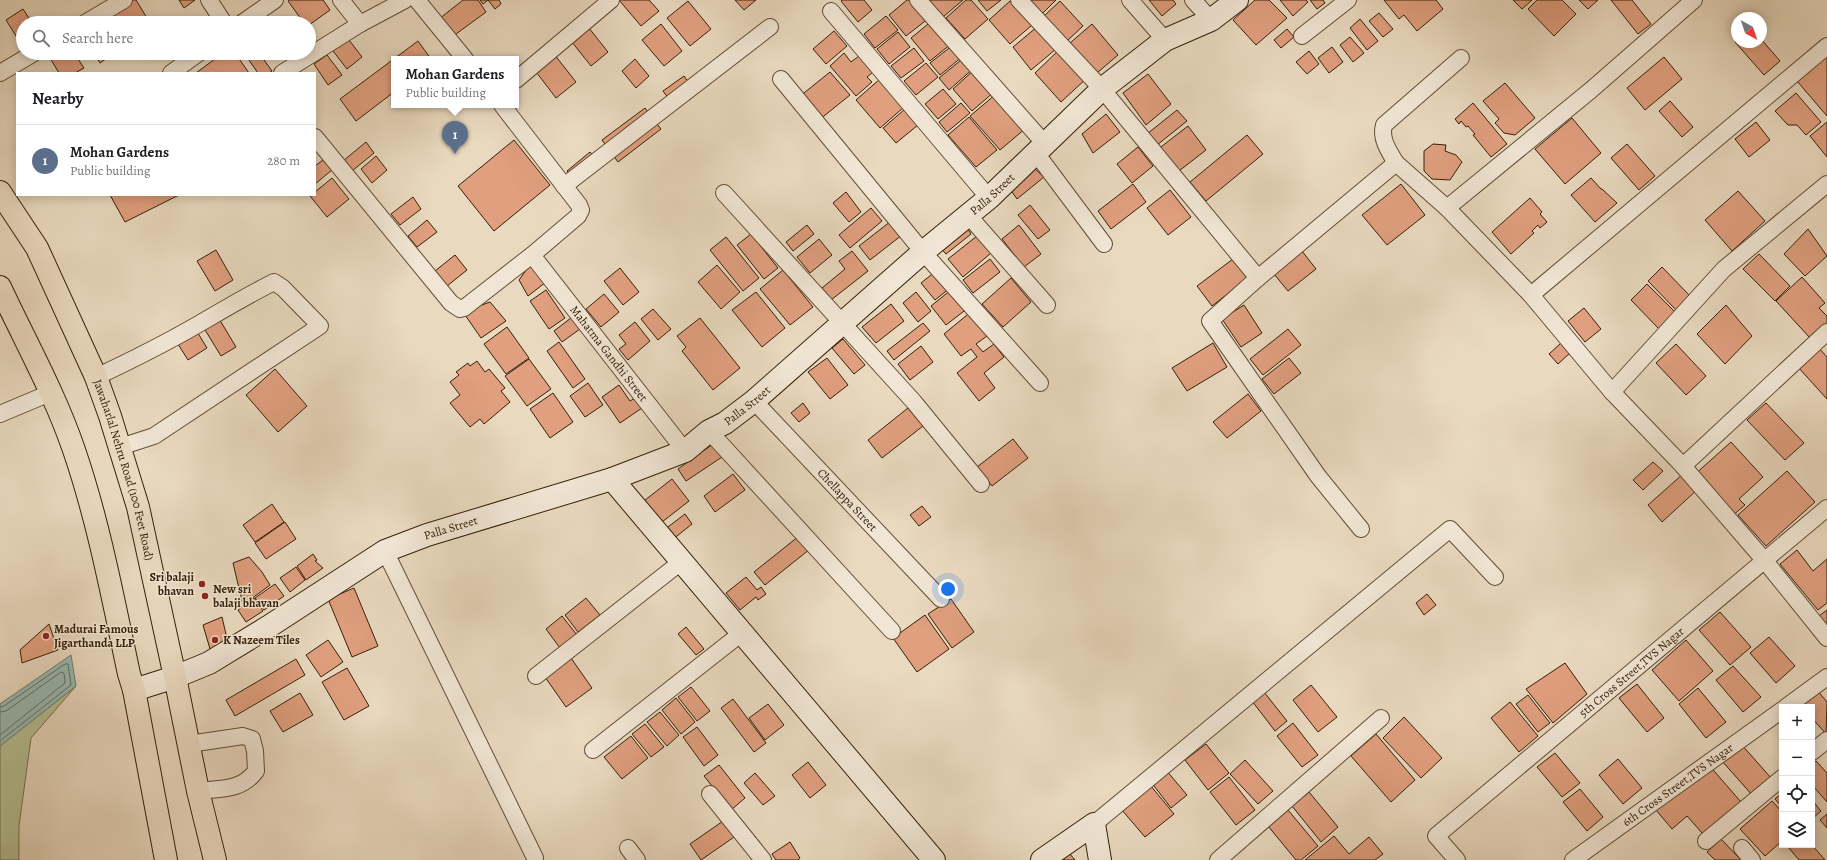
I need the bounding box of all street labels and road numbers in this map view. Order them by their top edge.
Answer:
street label: Palla Street [966,169,1018,219]
street label: Mahatma Gandhi Street [566,302,652,405]
street label: Jawaharlal Nehru Road (100 Feet Road) [89,377,157,562]
street label: Palla Street [720,382,774,429]
street label: Chellappa Street [814,465,881,535]
street label: Palla Street [422,512,479,544]
street label: 5th Cross Street,TVS Nagar [1576,623,1688,721]
street label: 6th Cross Street,TVS Nagar [1619,739,1737,830]

